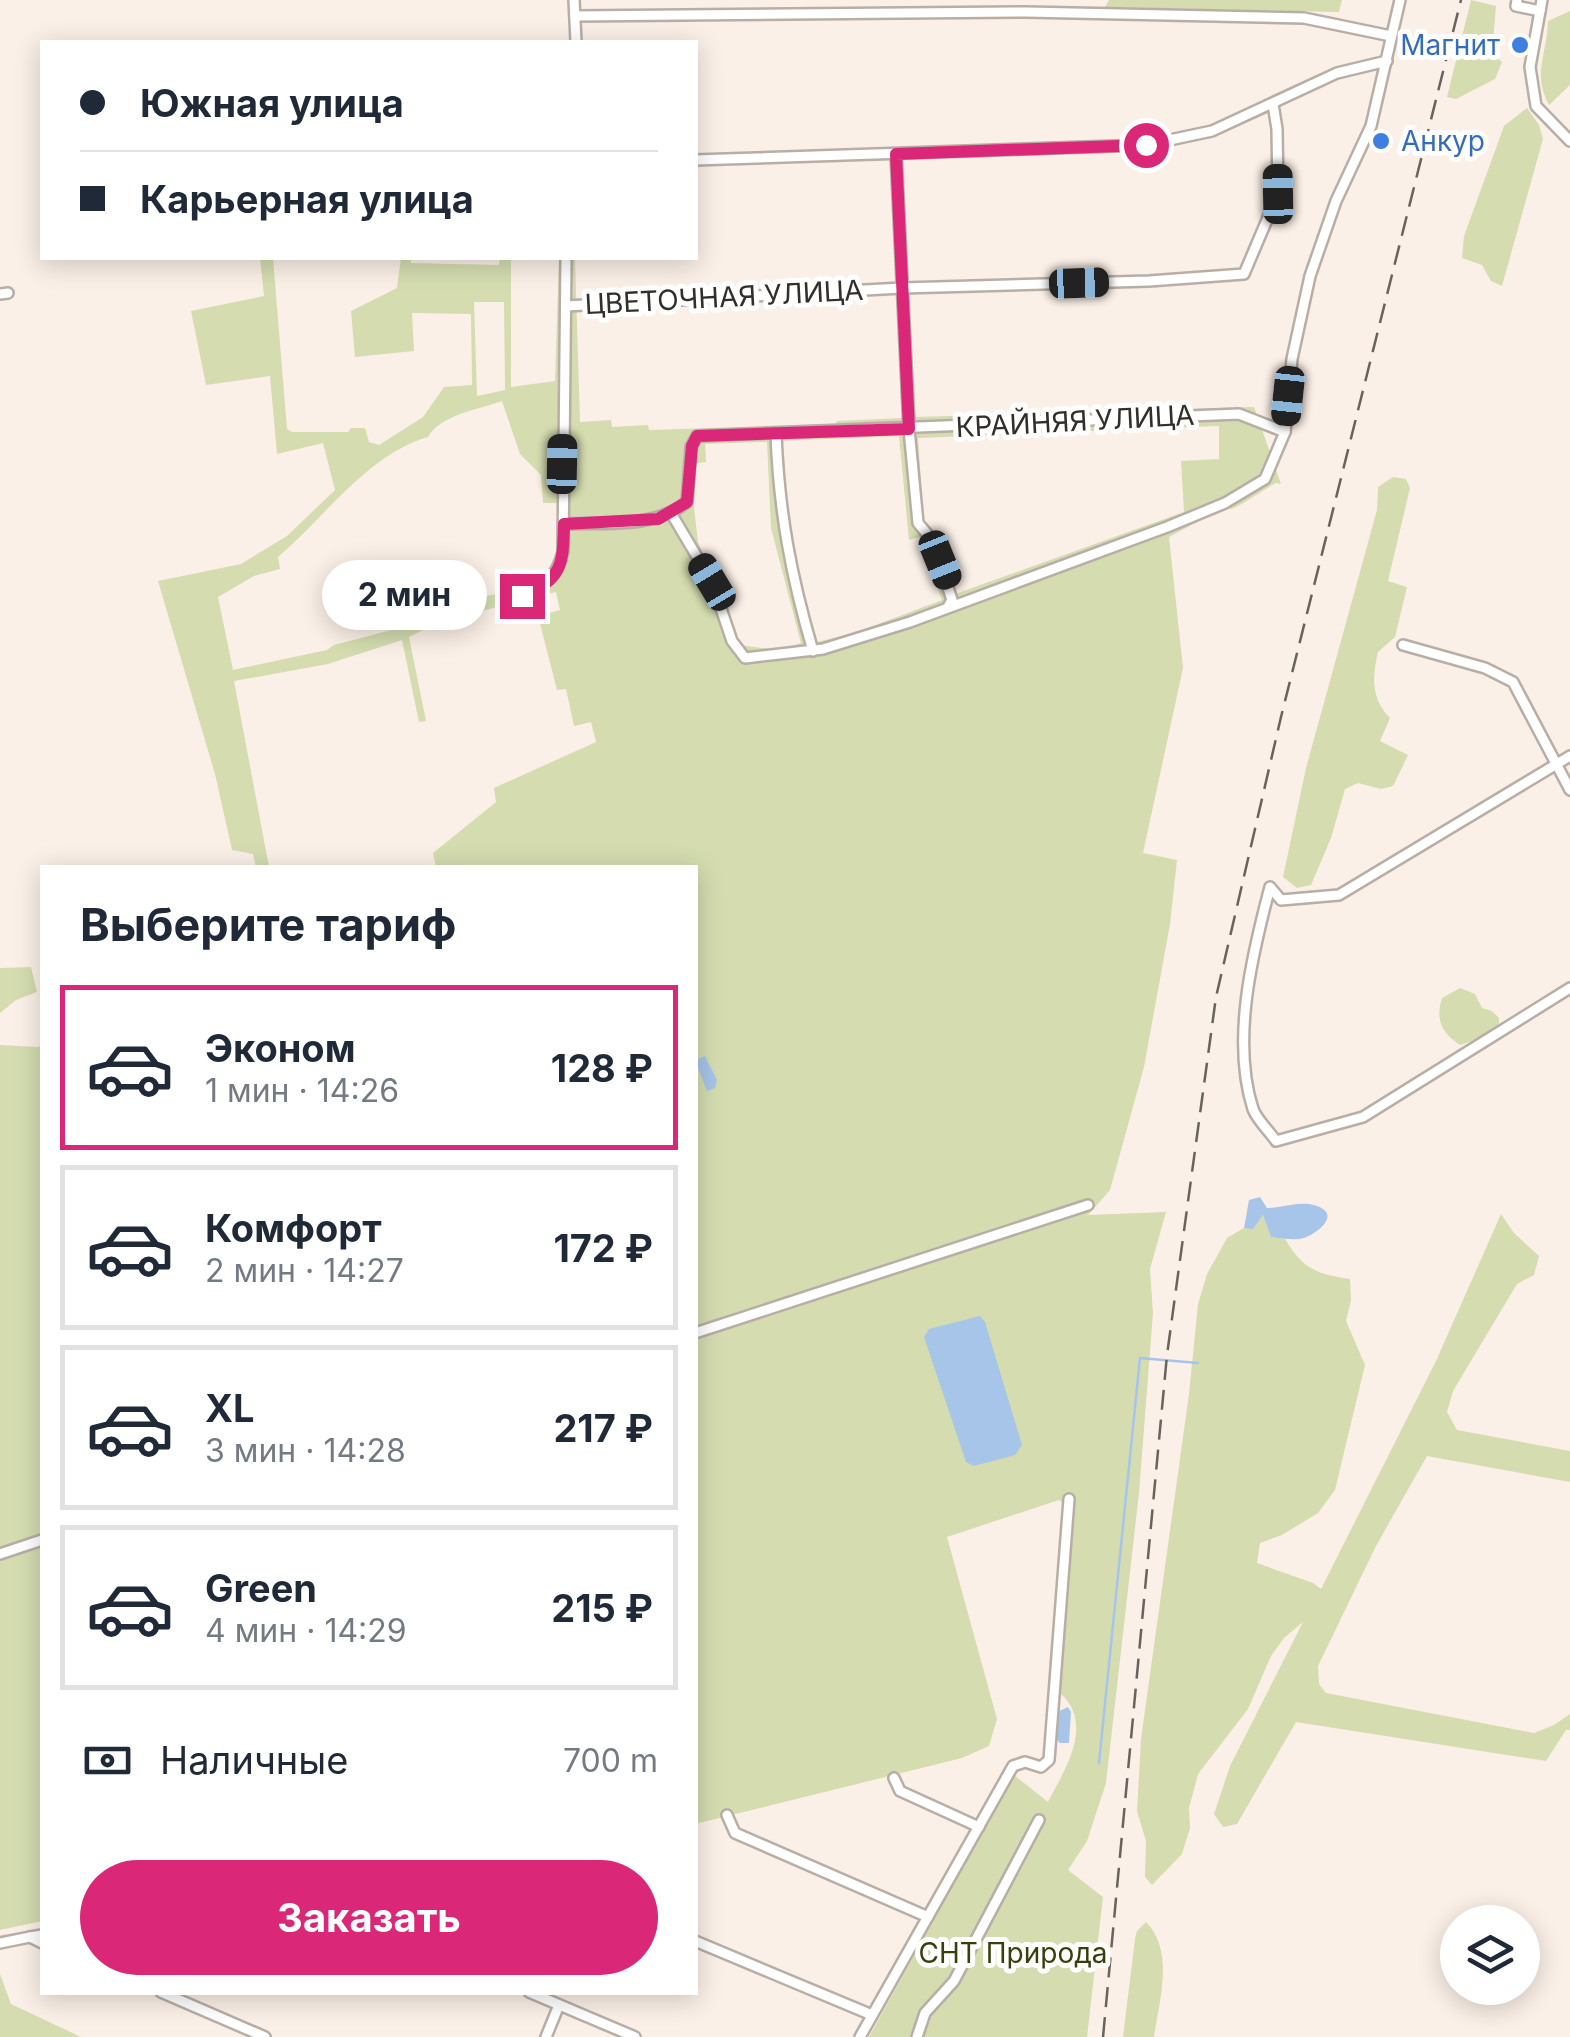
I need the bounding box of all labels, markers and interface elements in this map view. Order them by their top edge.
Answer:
place label: Магнит [1400,28,1500,62]
marker: Магнит [1509,34,1531,56]
text: Южная улица [140,80,404,126]
route start [1124,123,1169,168]
place label: Анкур [1401,124,1485,158]
marker: Анкур [1370,130,1392,152]
car [1262,164,1294,224]
text: Карьерная улица [140,176,474,222]
car [1048,267,1110,299]
street label: ЦВЕТОЧНАЯ УЛИЦА [584,273,864,321]
car [1270,365,1306,427]
street label: КРАЙНЯЯ УЛИЦА [955,397,1195,444]
car [546,434,578,494]
car [915,527,965,593]
car [684,549,740,615]
callout: 2 мин [322,561,487,631]
route end [500,574,545,619]
text: 2 мин [358,575,451,614]
text: Выберите тариф [80,897,456,952]
icon: car [85,1023,175,1113]
text: Эконом [205,1025,356,1071]
text: 128 ₽ [551,1045,653,1091]
text: 1 мин · 14:26 [205,1071,399,1110]
icon: car [85,1203,175,1293]
text: Комфорт [205,1205,382,1251]
text: 172 ₽ [553,1225,653,1271]
text: 2 мин · 14:27 [205,1251,404,1290]
icon: car [85,1383,175,1473]
text: XL [205,1385,255,1431]
text: 217 ₽ [553,1405,653,1451]
text: 3 мин · 14:28 [205,1431,406,1470]
icon: car [85,1563,175,1653]
text: Green [205,1565,317,1611]
text: 215 ₽ [551,1585,653,1631]
text: 4 мин · 14:29 [205,1611,407,1650]
icon: cash [80,1733,135,1788]
text: Наличные [160,1737,348,1783]
text: 700 m [563,1741,658,1780]
button: Заказать [80,1860,658,1975]
map controls [1440,1905,1540,2005]
button: layers [1440,1905,1540,2005]
park label: СНТ Природа [919,1936,1107,1970]

